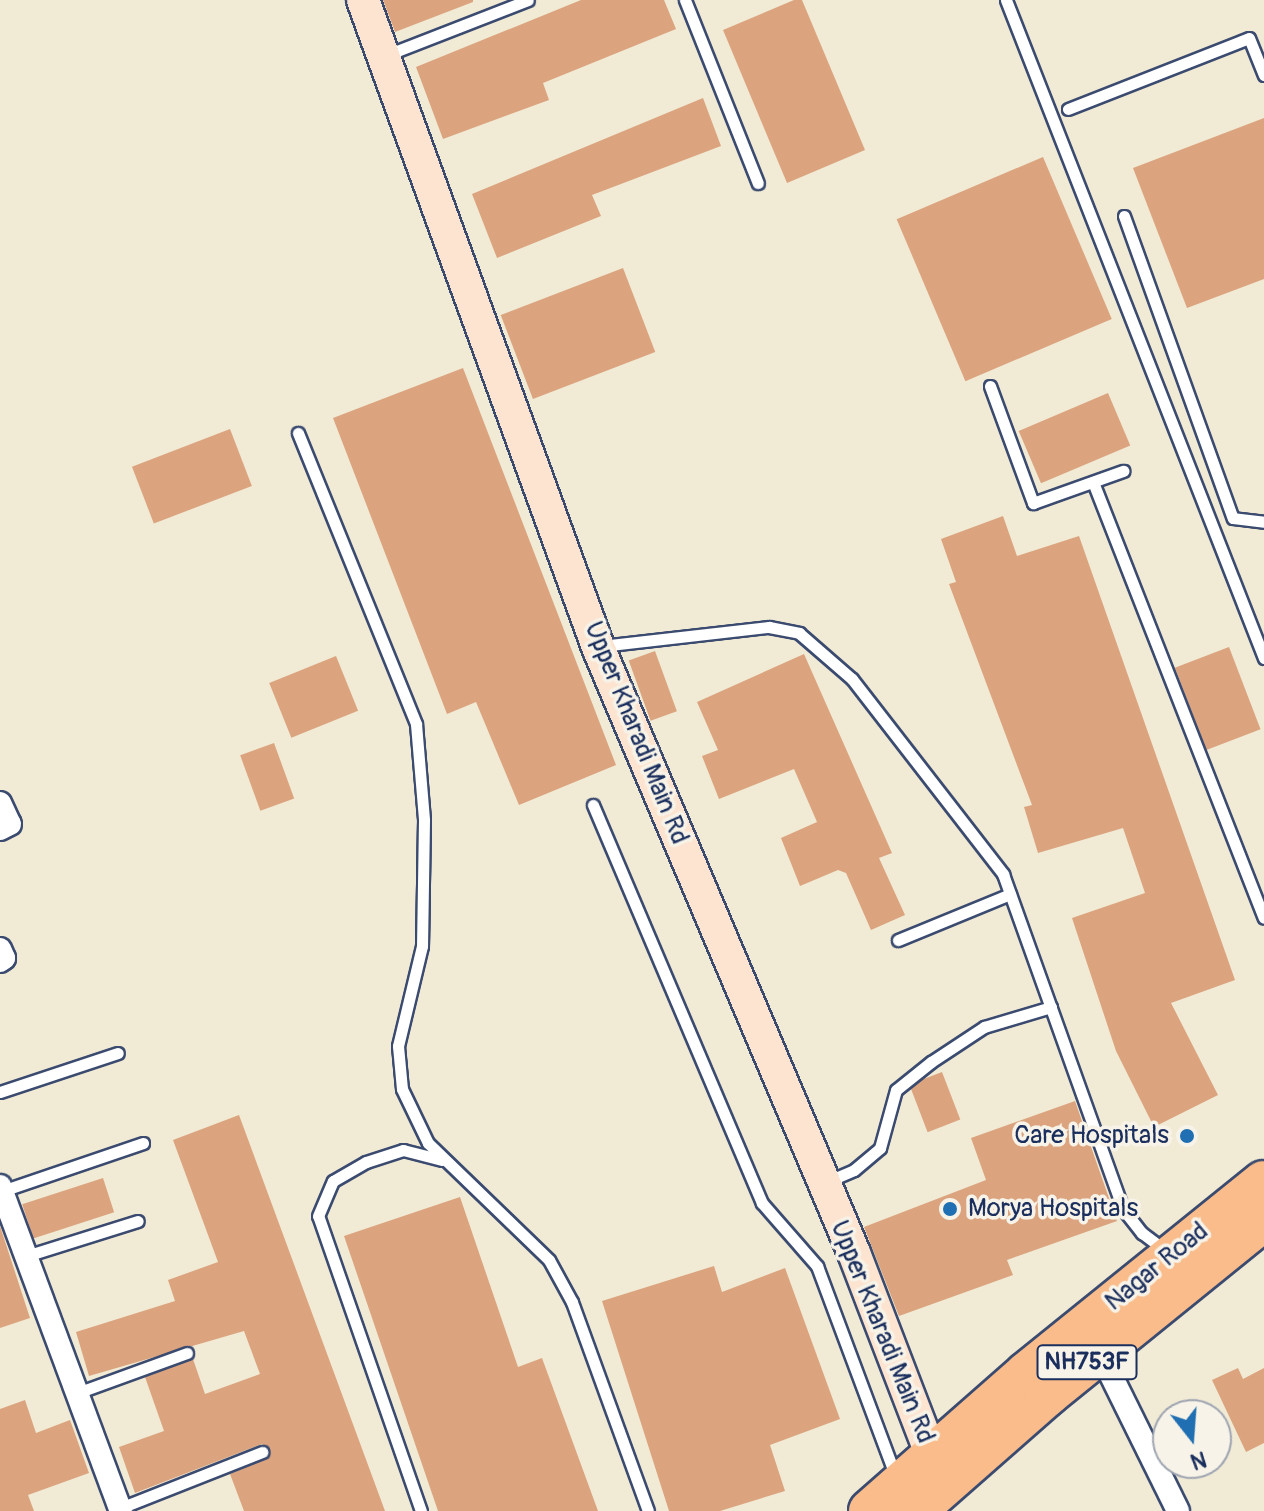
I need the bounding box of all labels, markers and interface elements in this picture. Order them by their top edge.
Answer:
street label: Upper Kharadi Main Rd [577,617,695,849]
place label: Care Hospitals [1014,1120,1169,1152]
marker: Care Hospitals [1176,1125,1198,1147]
place label: Morya Hospitals [968,1193,1138,1225]
marker: Morya Hospitals [939,1198,961,1220]
street label: Upper Kharadi Main Rd [823,1216,941,1448]
street label: Nagar Road [1099,1216,1215,1318]
road number: NH753F [1035,1342,1139,1382]
north arrow [1152,1399,1232,1479]
text: N [1187,1444,1210,1476]

